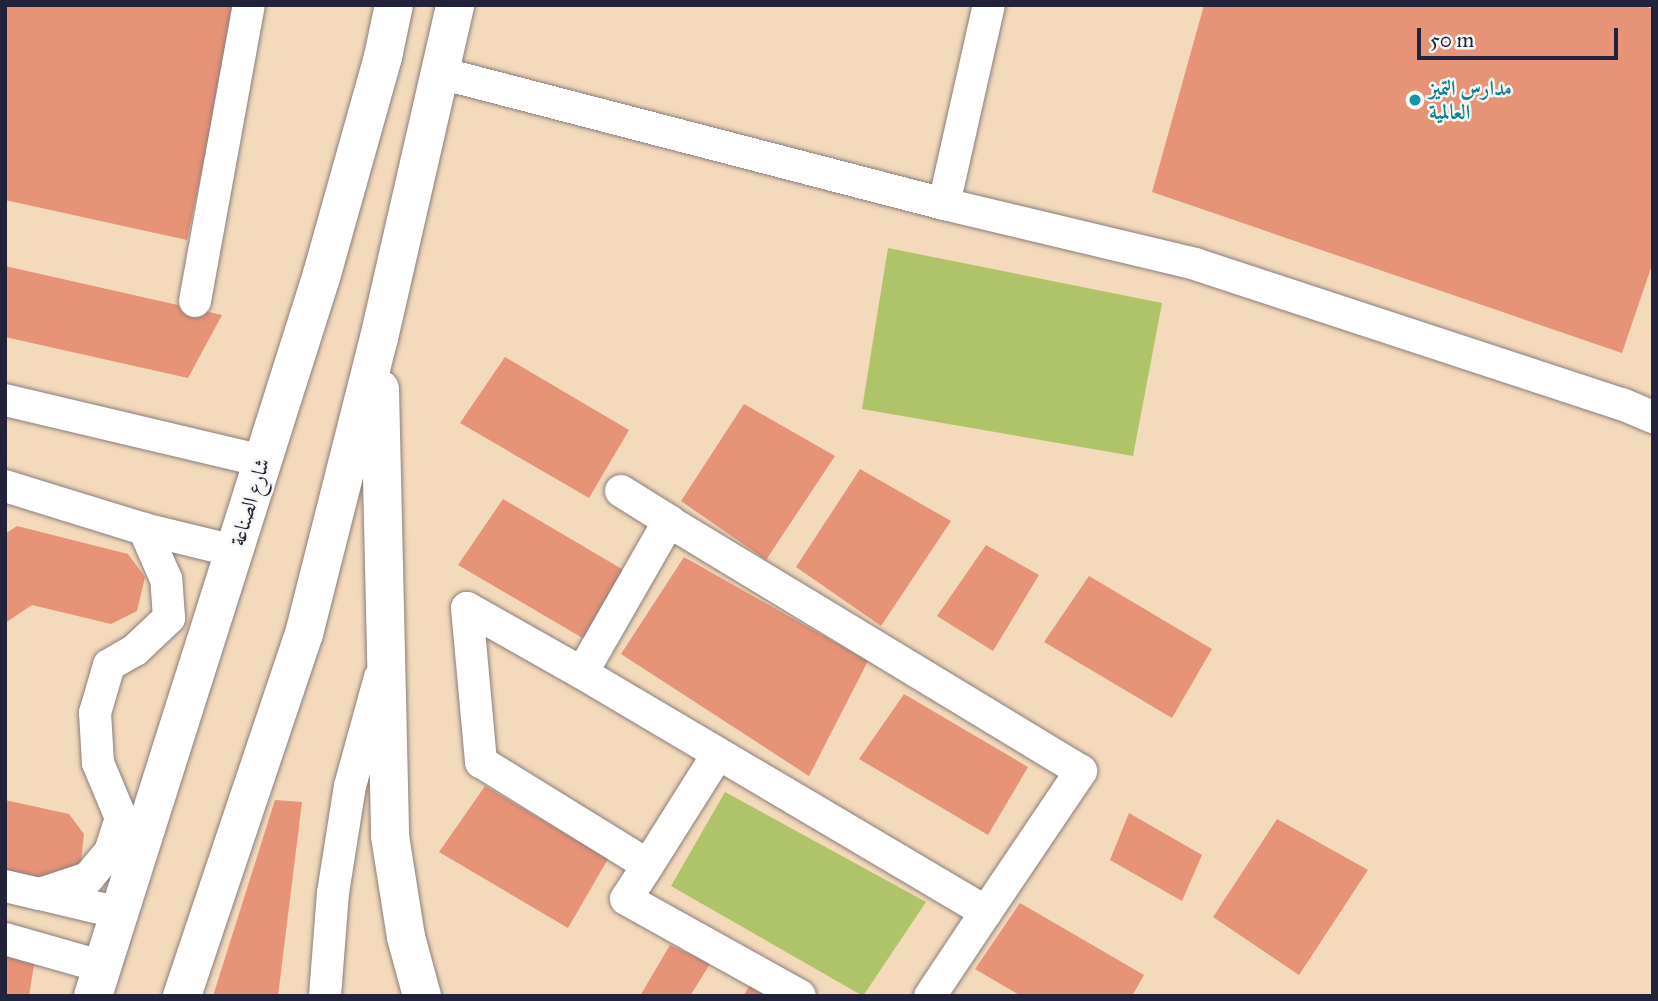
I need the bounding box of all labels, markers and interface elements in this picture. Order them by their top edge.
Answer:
scale bar [1420,14,1621,58]
text: 50 m [1430,27,1474,53]
place label: مدارس التميز العالمية [1429,75,1512,125]
marker: مدارس التميز العالمية [1407,92,1423,108]
street label: شارع الصناعة [225,455,275,549]

